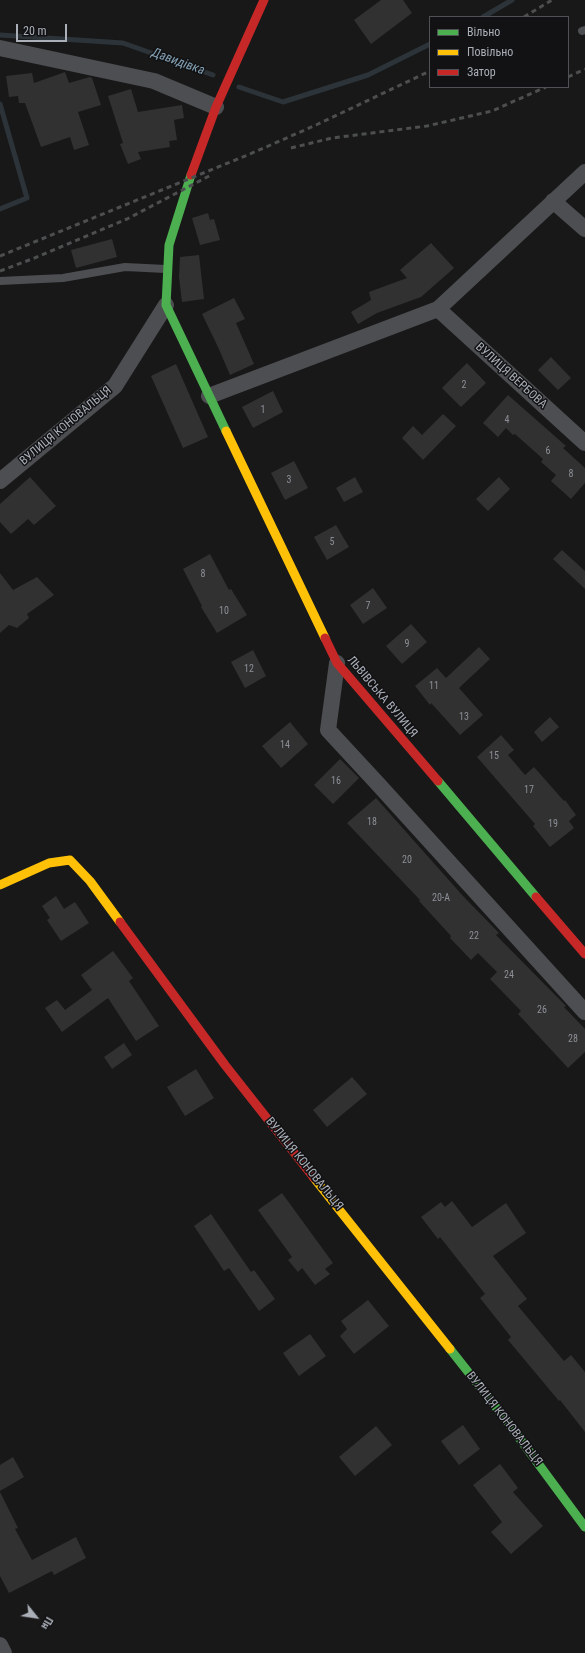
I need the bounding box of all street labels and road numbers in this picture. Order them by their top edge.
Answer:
street label: ВУЛИЦЯ ВЕРБОВА [472,340,550,412]
street label: ВУЛИЦЯ КОНОВАЛЬЦЯ [17,383,115,469]
street label: ЛЬВІВСЬКА ВУЛИЦЯ [344,653,420,741]
street label: ВУЛИЦЯ КОНОВАЛЬЦЯ [262,1115,346,1213]
street label: ВУЛИЦЯ КОНОВАЛЬЦЯ [463,1369,545,1469]

